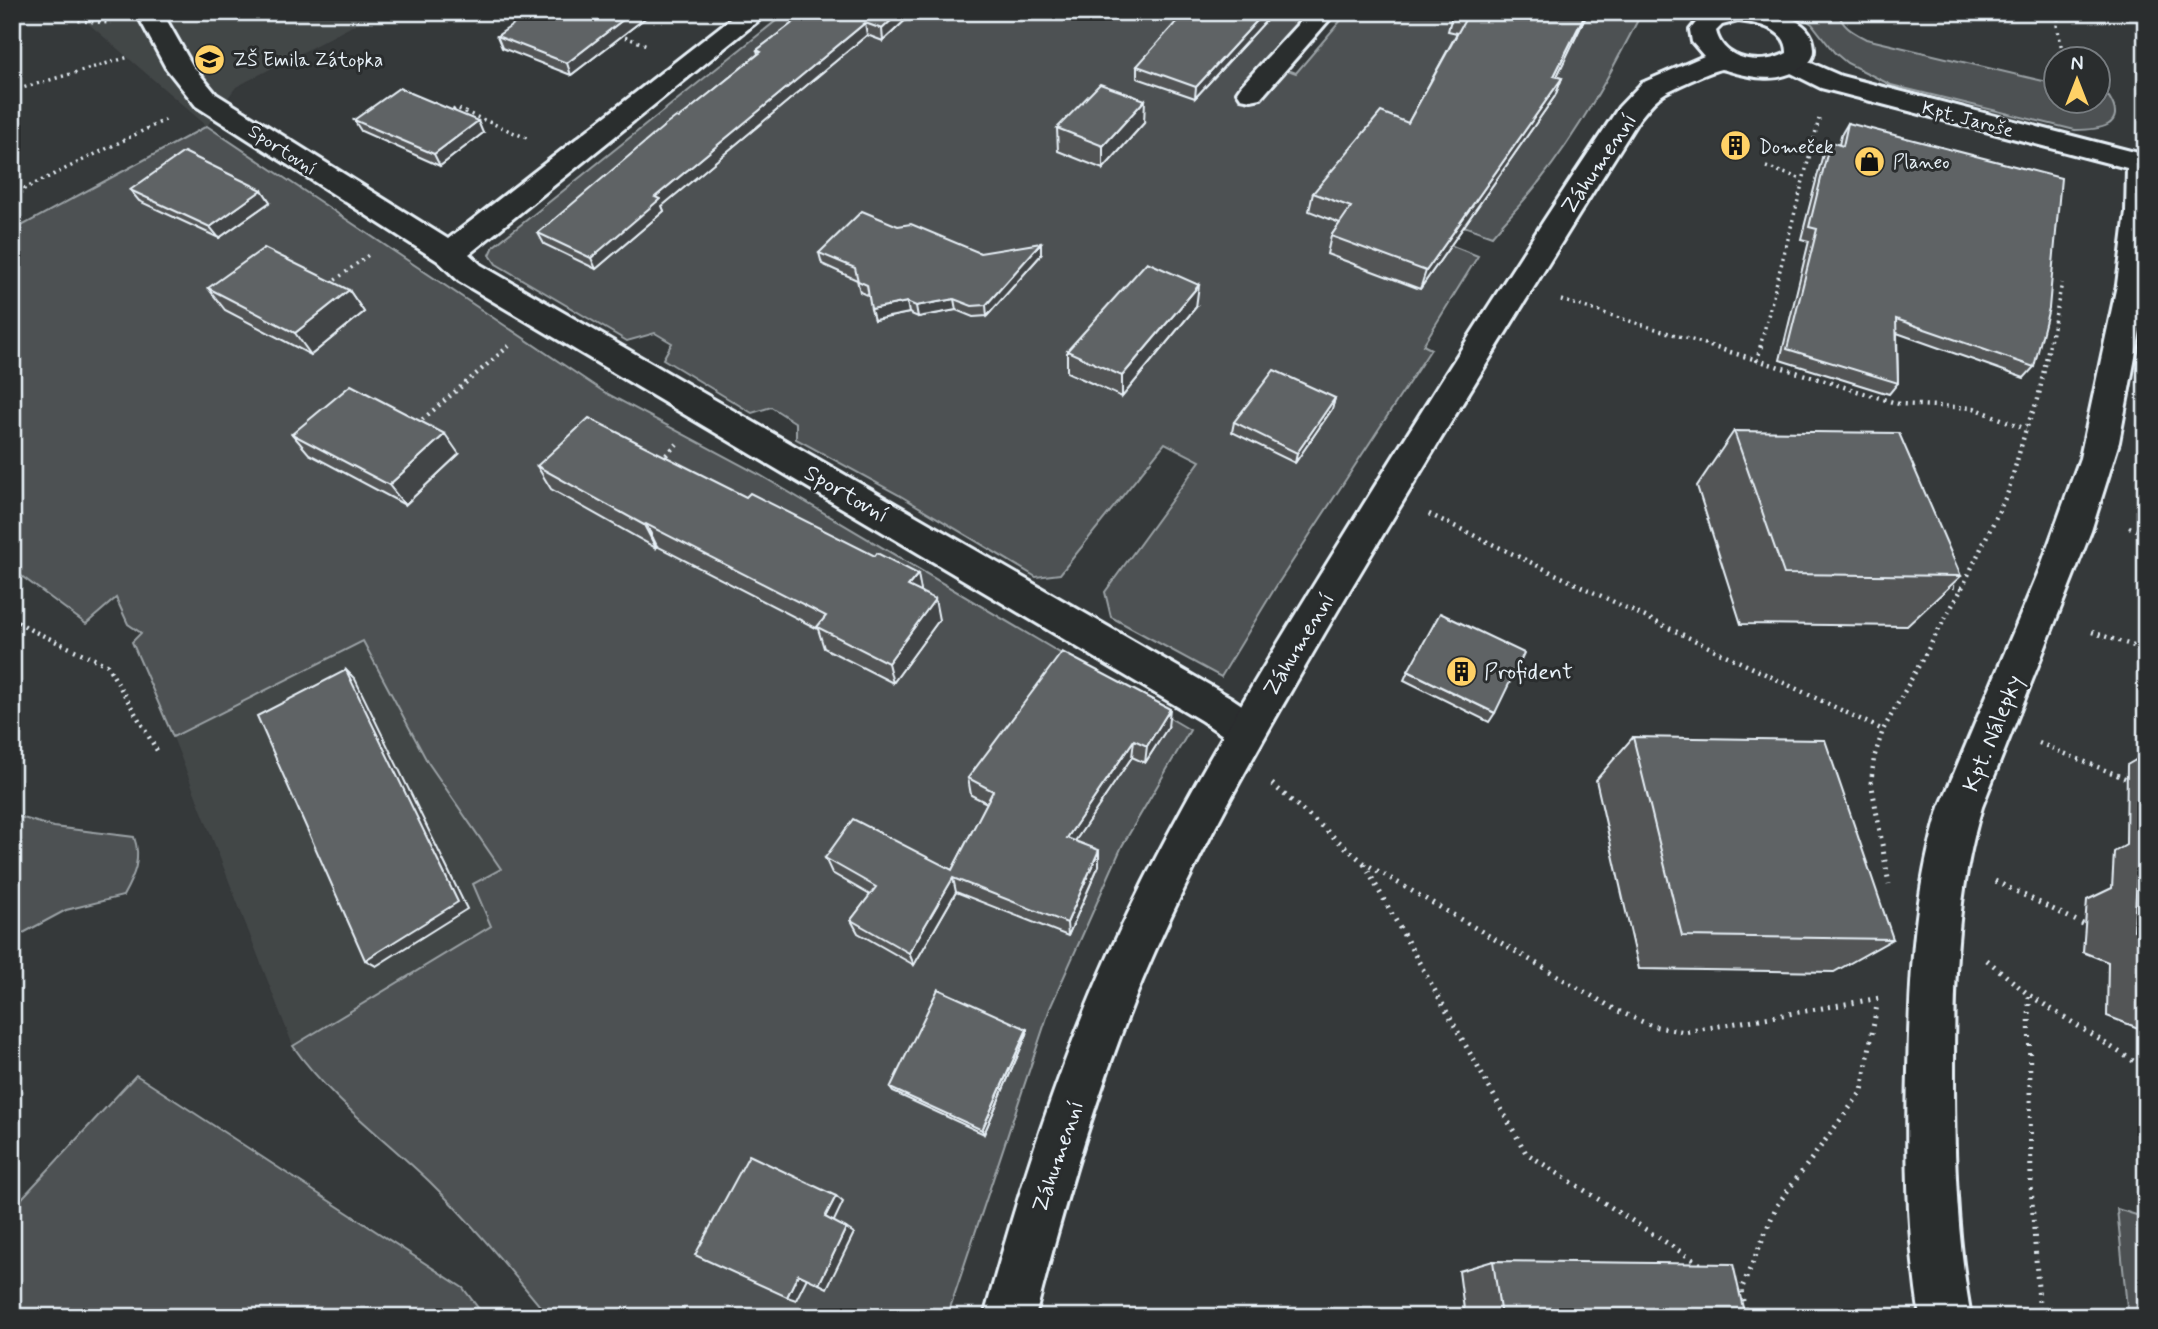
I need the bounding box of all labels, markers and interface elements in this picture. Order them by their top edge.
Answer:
school or university icon: ZŠ Emila Zátopka [193,42,227,76]
north arrow [2042,46,2112,116]
place label: ZŠ Emila Zátopka [233,48,383,73]
text: N [2071,52,2083,77]
street label: Kpt. Jaroše [1919,95,2016,144]
street label: Záhumenní [1555,107,1645,221]
street label: Sportovní [243,119,321,182]
building icon: Domeček [1719,129,1753,163]
place label: Domeček [1759,135,1834,160]
shop icon: Planeo [1853,144,1887,178]
place label: Planeo [1893,150,1950,175]
street label: Sportovní [798,459,894,531]
street label: Záhumenní [1257,587,1343,703]
building icon: Profident [1444,654,1478,688]
place label: Profident [1484,658,1573,688]
street label: Kpt. Nálepky [1957,671,2031,797]
street label: Záhumenní [1026,1097,1092,1217]

